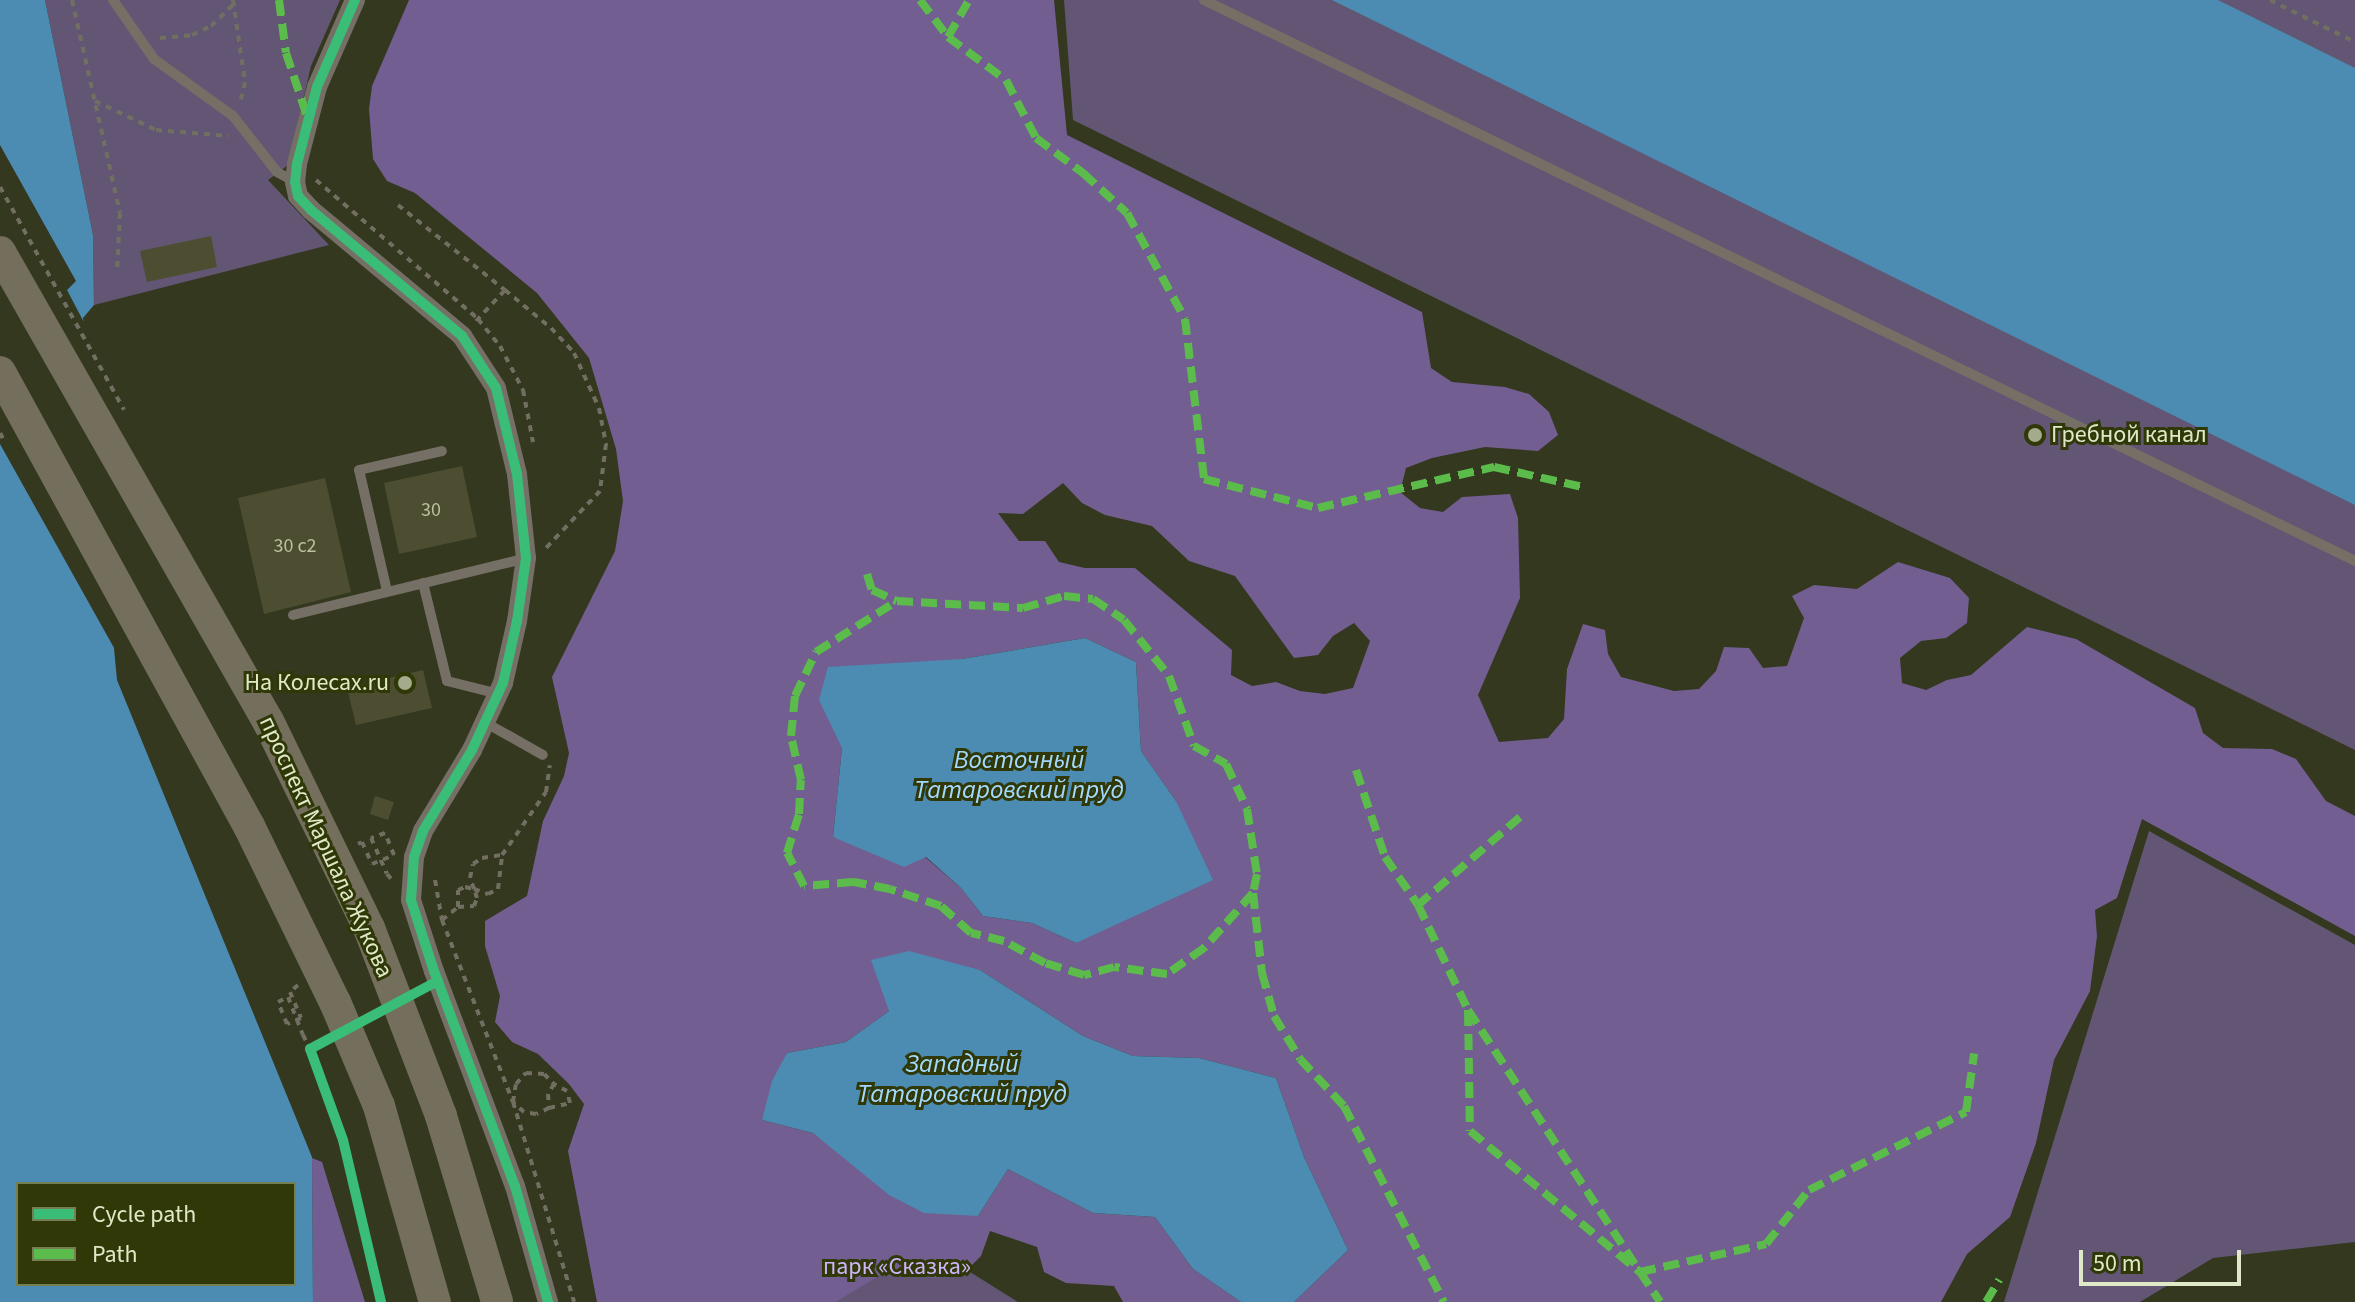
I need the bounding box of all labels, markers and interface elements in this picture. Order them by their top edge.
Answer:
place label: Гребной канал [2051,421,2207,449]
marker: Гребной канал [2026,426,2044,444]
house number: 30 [421,498,441,522]
house number: 30 с2 [274,534,316,558]
place label: На Колесах.ru [244,669,389,697]
marker: На Колесах.ru [396,674,414,692]
street label: проспект Маршала Жукова [253,712,399,982]
water label: Восточный Татаровский пруд [914,744,1124,806]
water label: Западный Татаровский пруд [857,1048,1067,1110]
legend [16,1182,296,1286]
text: Cycle path [92,1197,196,1232]
scale bar [2083,1234,2245,1284]
text: Path [92,1237,138,1272]
text: 50 m [2093,1246,2142,1281]
park label: парк «Сказка» [823,1253,971,1281]

